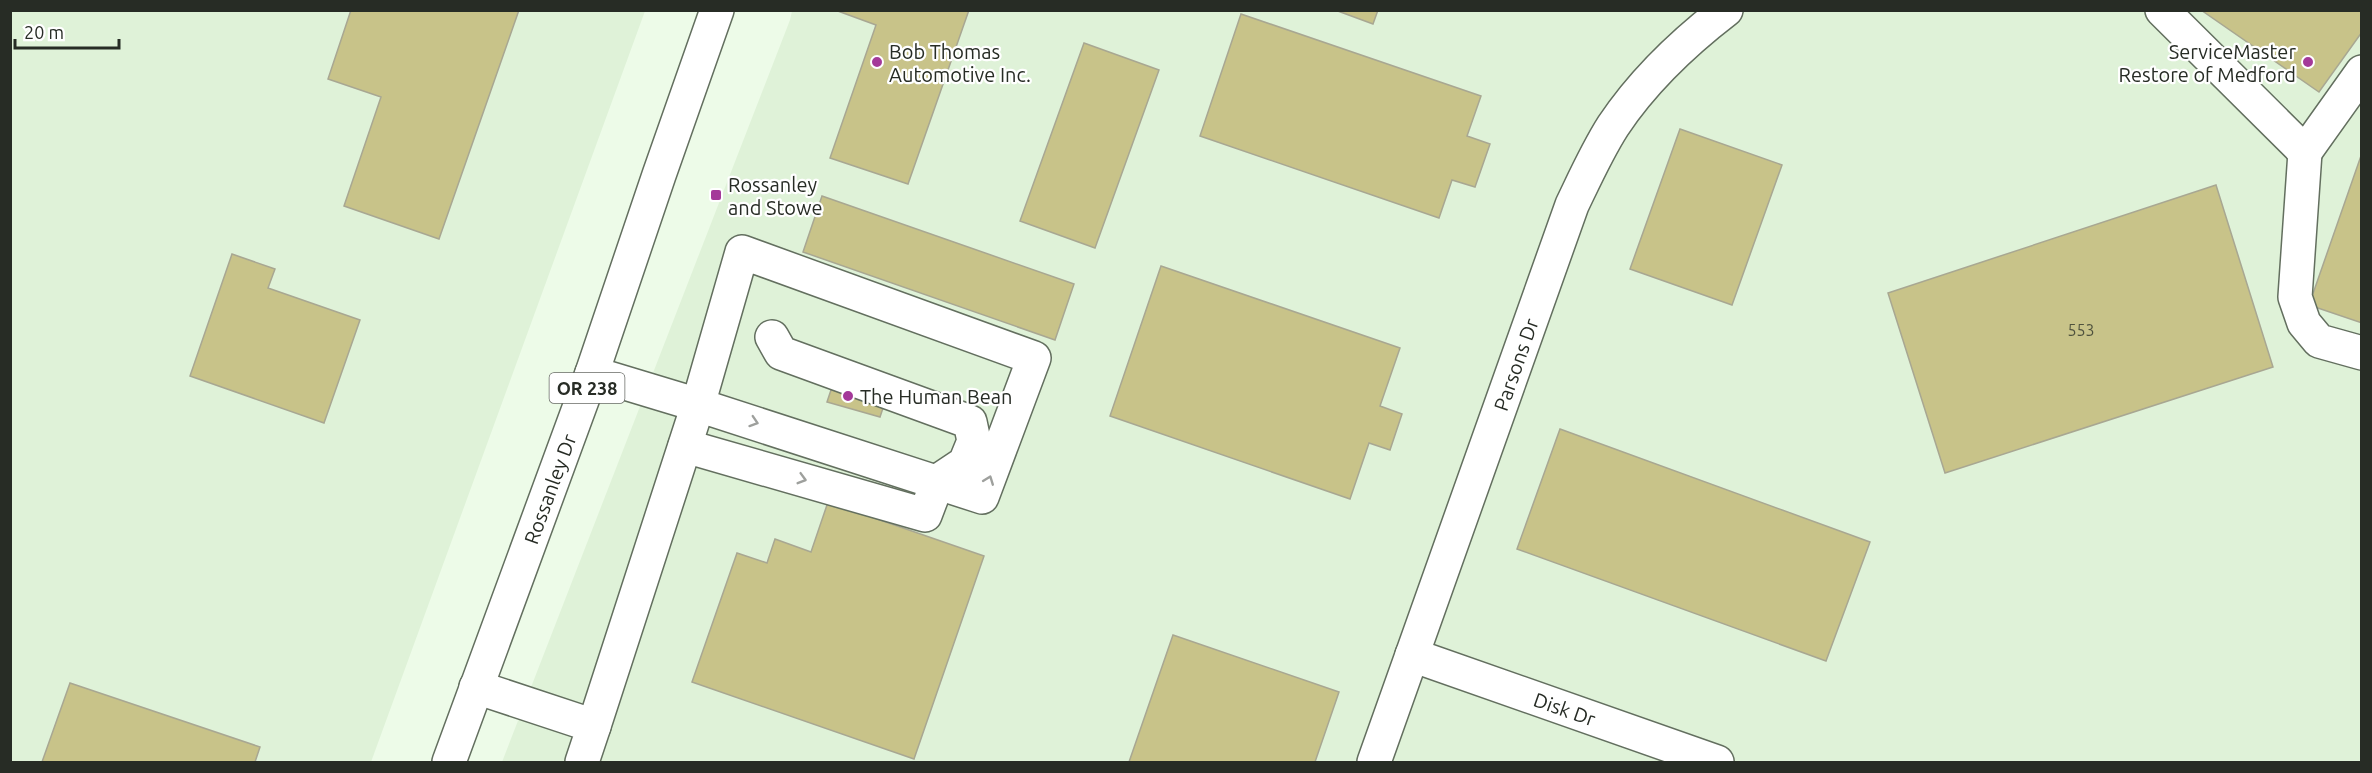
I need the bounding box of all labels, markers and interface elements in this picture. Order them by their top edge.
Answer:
scale bar [15,12,118,50]
text: 20 m [24,22,64,42]
place label: Bob Thomas Automotive Inc. [889,40,1031,86]
place label: ServiceMaster Restore of Medford [2119,40,2296,86]
marker: Bob Thomas Automotive Inc. [870,55,884,69]
marker: ServiceMaster Restore of Medford [2301,55,2315,69]
place label: Rossanley and Stowe [728,173,823,219]
marker: Rossanley and Stowe [709,188,723,202]
street label: Parsons Dr [1488,315,1542,414]
house number: 553 [2067,321,2095,339]
road number: OR 238 [550,373,624,403]
place label: The Human Bean [860,385,1013,408]
marker: The Human Bean [841,389,855,403]
one-way arrow [748,415,759,428]
street label: Rossanley Dr [519,430,580,547]
one-way arrow [796,472,806,484]
one-way arrow [981,475,994,486]
street label: Disk Dr [1531,687,1599,730]

